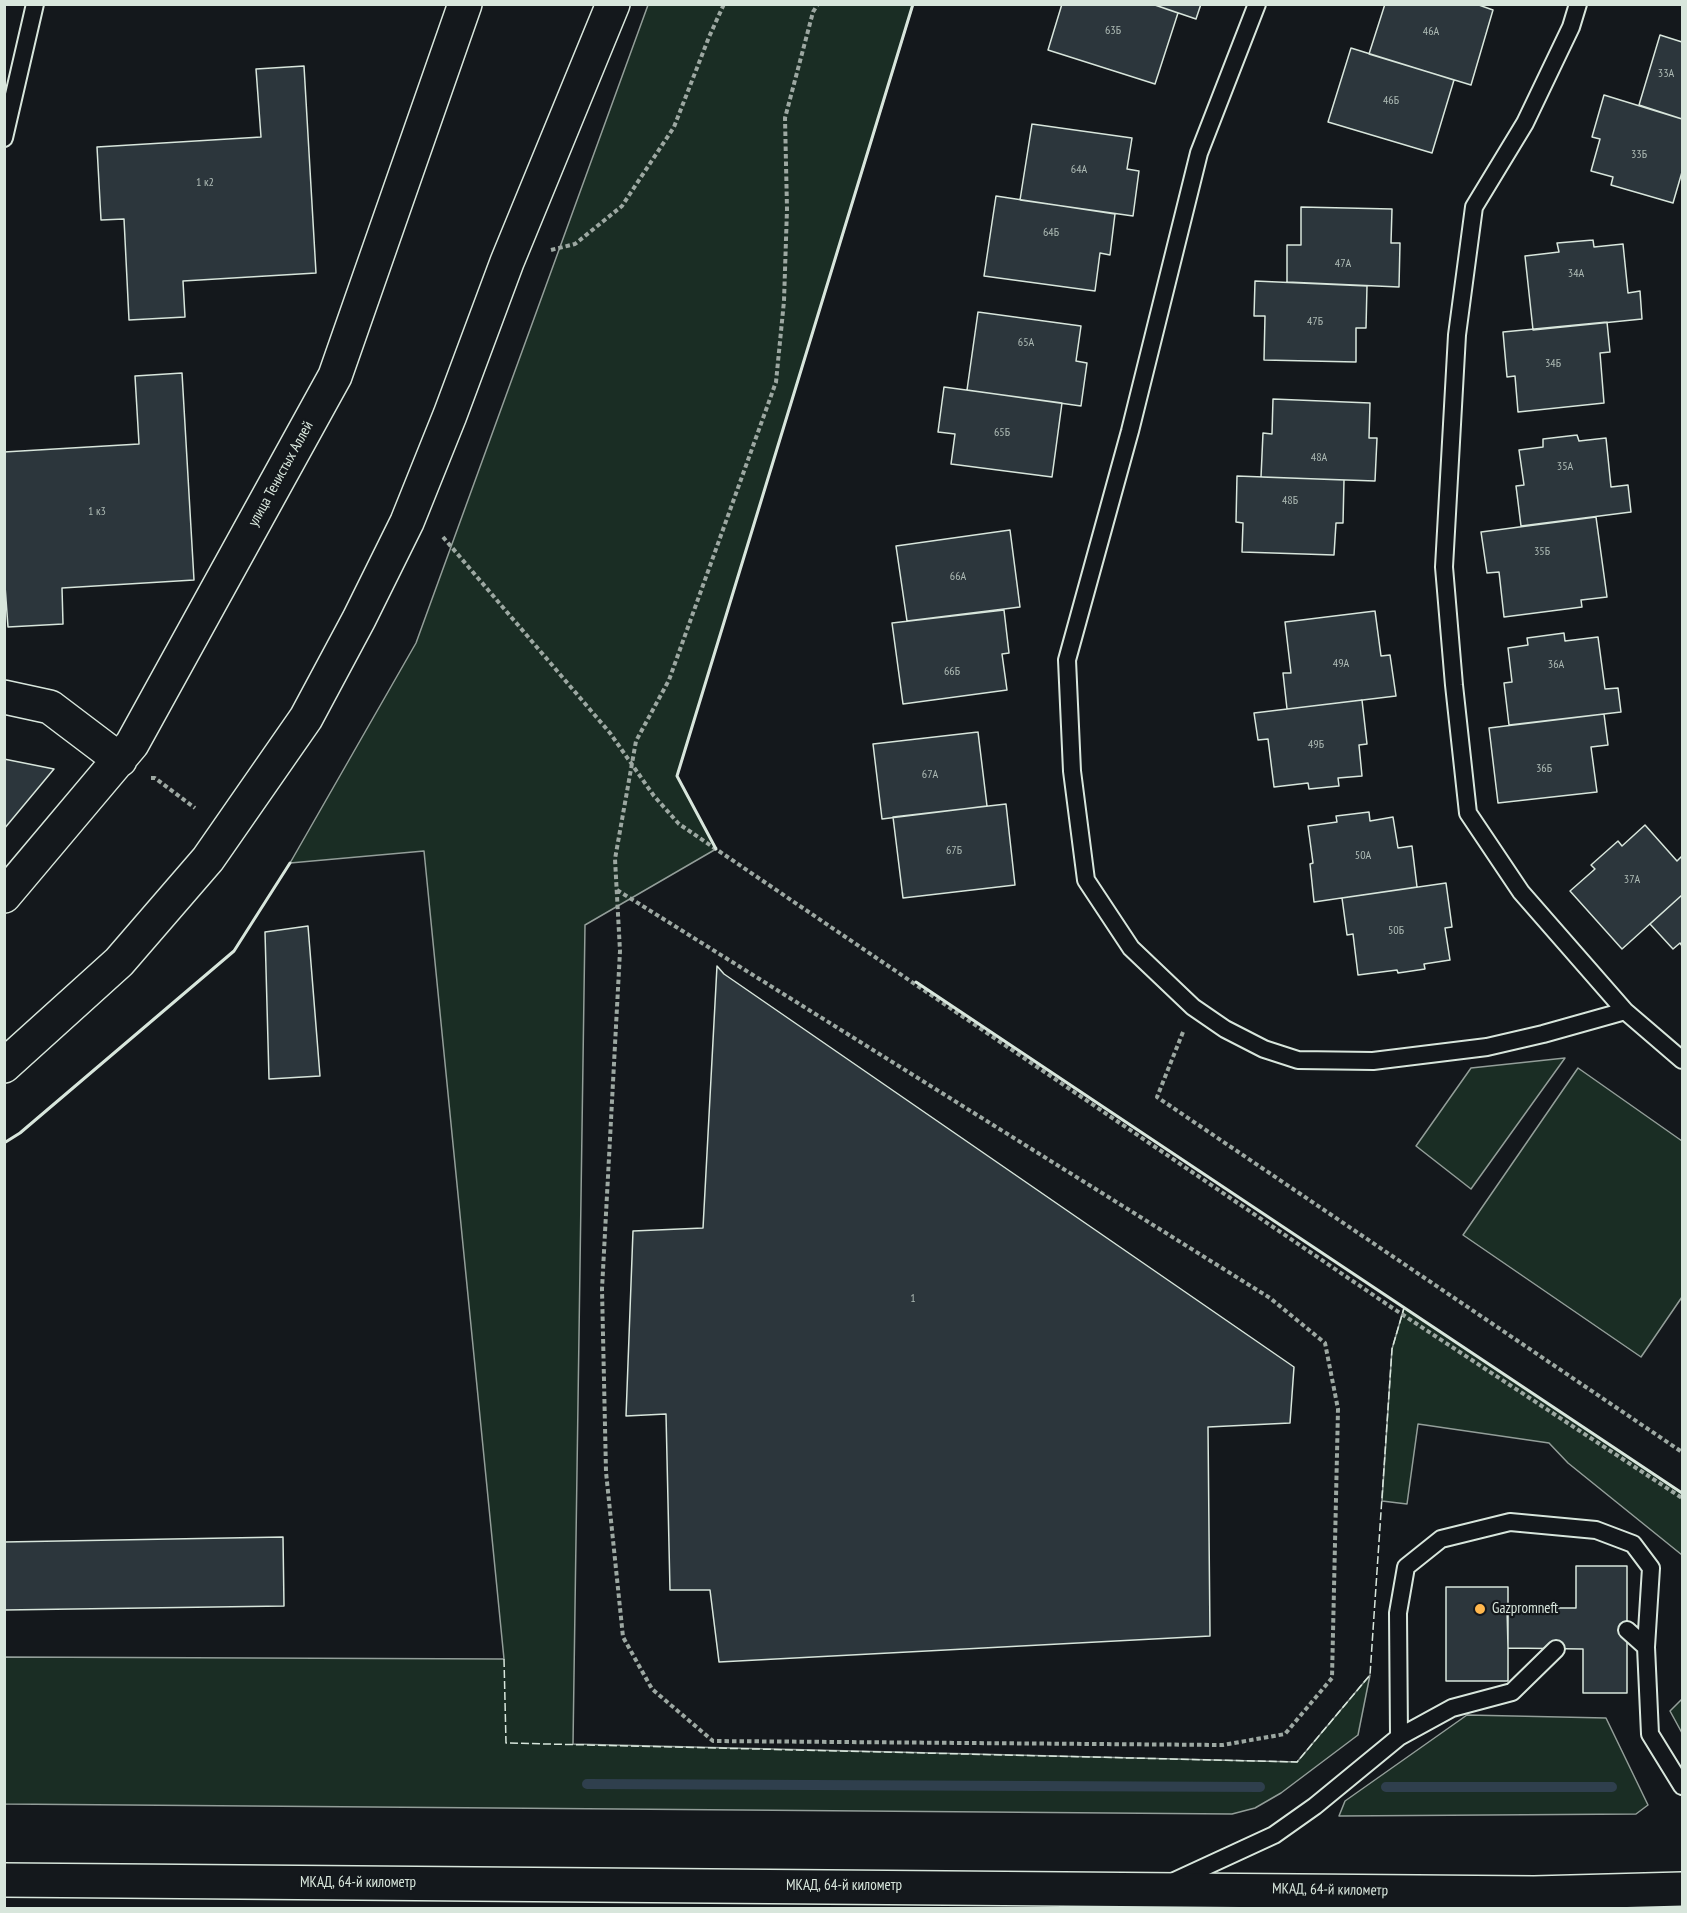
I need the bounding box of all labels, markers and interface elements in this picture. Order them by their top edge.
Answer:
house number: 63Б [1105,24,1121,38]
house number: 46А [1423,25,1439,39]
house number: 33А [1658,67,1674,81]
house number: 46Б [1383,94,1399,108]
house number: 33Б [1631,148,1647,162]
house number: 64А [1071,163,1087,177]
house number: 1 к2 [196,176,214,190]
house number: 64Б [1043,226,1059,240]
house number: 47А [1335,257,1351,271]
house number: 34А [1568,267,1584,281]
house number: 47Б [1307,315,1323,329]
house number: 65А [1018,336,1034,350]
house number: 34Б [1545,357,1561,371]
street label: улица Тенистых Аллей [245,418,317,530]
house number: 65Б [994,426,1010,440]
house number: 48А [1311,451,1327,465]
house number: 35А [1557,460,1573,474]
house number: 48Б [1282,494,1298,508]
house number: 1 к3 [88,505,106,519]
house number: 35Б [1534,545,1550,559]
house number: 66А [950,570,966,584]
house number: 49А [1333,657,1349,671]
house number: 36А [1548,658,1564,672]
house number: 66Б [944,665,960,679]
house number: 49Б [1308,738,1324,752]
house number: 36Б [1536,762,1552,776]
house number: 67А [922,768,938,782]
house number: 67Б [946,844,962,858]
house number: 50А [1355,849,1371,863]
house number: 37А [1624,873,1640,887]
house number: 50Б [1388,924,1404,938]
house number: 1 [910,1292,916,1306]
place label: Gazpromneft [1492,1600,1558,1618]
marker: Gazpromneft [1473,1602,1487,1616]
street label: МКАД, 64-й километр [300,1874,416,1892]
street label: МКАД, 64-й километр [786,1877,902,1895]
street label: МКАД, 64-й километр [1272,1880,1388,1900]

